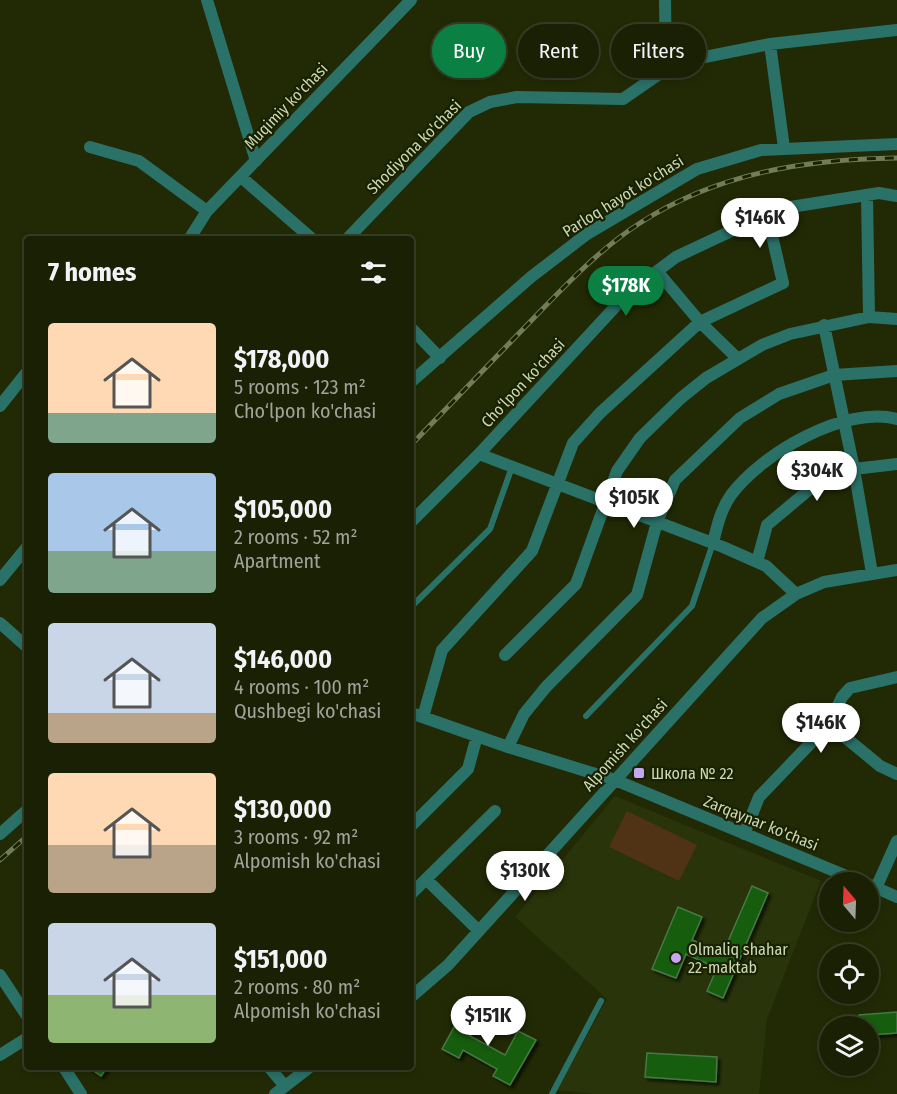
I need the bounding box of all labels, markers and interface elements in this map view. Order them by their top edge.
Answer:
chip: Buy [432,24,506,78]
chip: Rent [518,24,599,78]
chip: Filters [611,24,706,78]
street label: Muqimiy ko'chasi [240,59,332,153]
street label: Shodiyona ko'chasi [363,96,465,198]
street label: Parloq hayot ko'chasi [559,151,687,241]
pin: $146K [718,198,802,249]
text: $146K [735,205,785,229]
icon: filters [357,256,390,289]
text: 7 homes [48,257,136,288]
pin: $178K [584,266,668,317]
text: $178K [602,273,650,297]
street label: Cho‘lpon ko'chasi [477,335,569,431]
text: $178,000 [234,344,330,375]
icon: home [96,347,168,419]
text: 5 rooms · 123 m² [234,375,366,399]
text: Cho‘lpon ko'chasi [234,399,376,423]
pin: $304K [775,451,859,502]
text: $304K [791,458,843,482]
pin: $105K [592,478,676,529]
text: $105K [609,485,659,509]
text: $105,000 [234,494,332,525]
icon: home [96,497,168,569]
text: 2 rooms · 52 m² [234,525,358,549]
text: Apartment [234,549,321,573]
text: $146,000 [234,644,332,675]
icon: home [96,647,168,719]
text: 4 rooms · 100 m² [234,675,369,699]
street label: Alpomish ko'chasi [579,695,671,795]
text: Qushbegi ko'chasi [234,699,381,723]
pin: $146K [779,703,863,754]
text: $146K [796,710,846,734]
place label: Школа № 22 [651,764,734,783]
marker: Школа № 22 [632,766,646,780]
street label: Zarqaynar ko'chasi [701,791,821,855]
text: $130,000 [234,794,332,825]
icon: home [96,797,168,869]
text: 3 rooms · 92 m² [234,825,358,849]
text: Alpomish ko'chasi [234,849,381,873]
pin: $130K [483,851,567,902]
text: $130K [500,858,550,882]
north arrow [819,872,879,932]
map controls [819,872,879,1076]
place label: Olmaliq shahar 22-maktab [688,940,788,977]
text: $151,000 [234,944,327,975]
button: locate [819,944,879,1004]
icon: home [96,947,168,1019]
marker: Olmaliq shahar 22-maktab [669,951,683,965]
text: 2 rooms · 80 m² [234,975,360,999]
pin: $151K [446,996,530,1047]
text: Alpomish ko'chasi [234,999,381,1023]
text: $151K [465,1003,511,1027]
button: layers [819,1016,879,1076]

